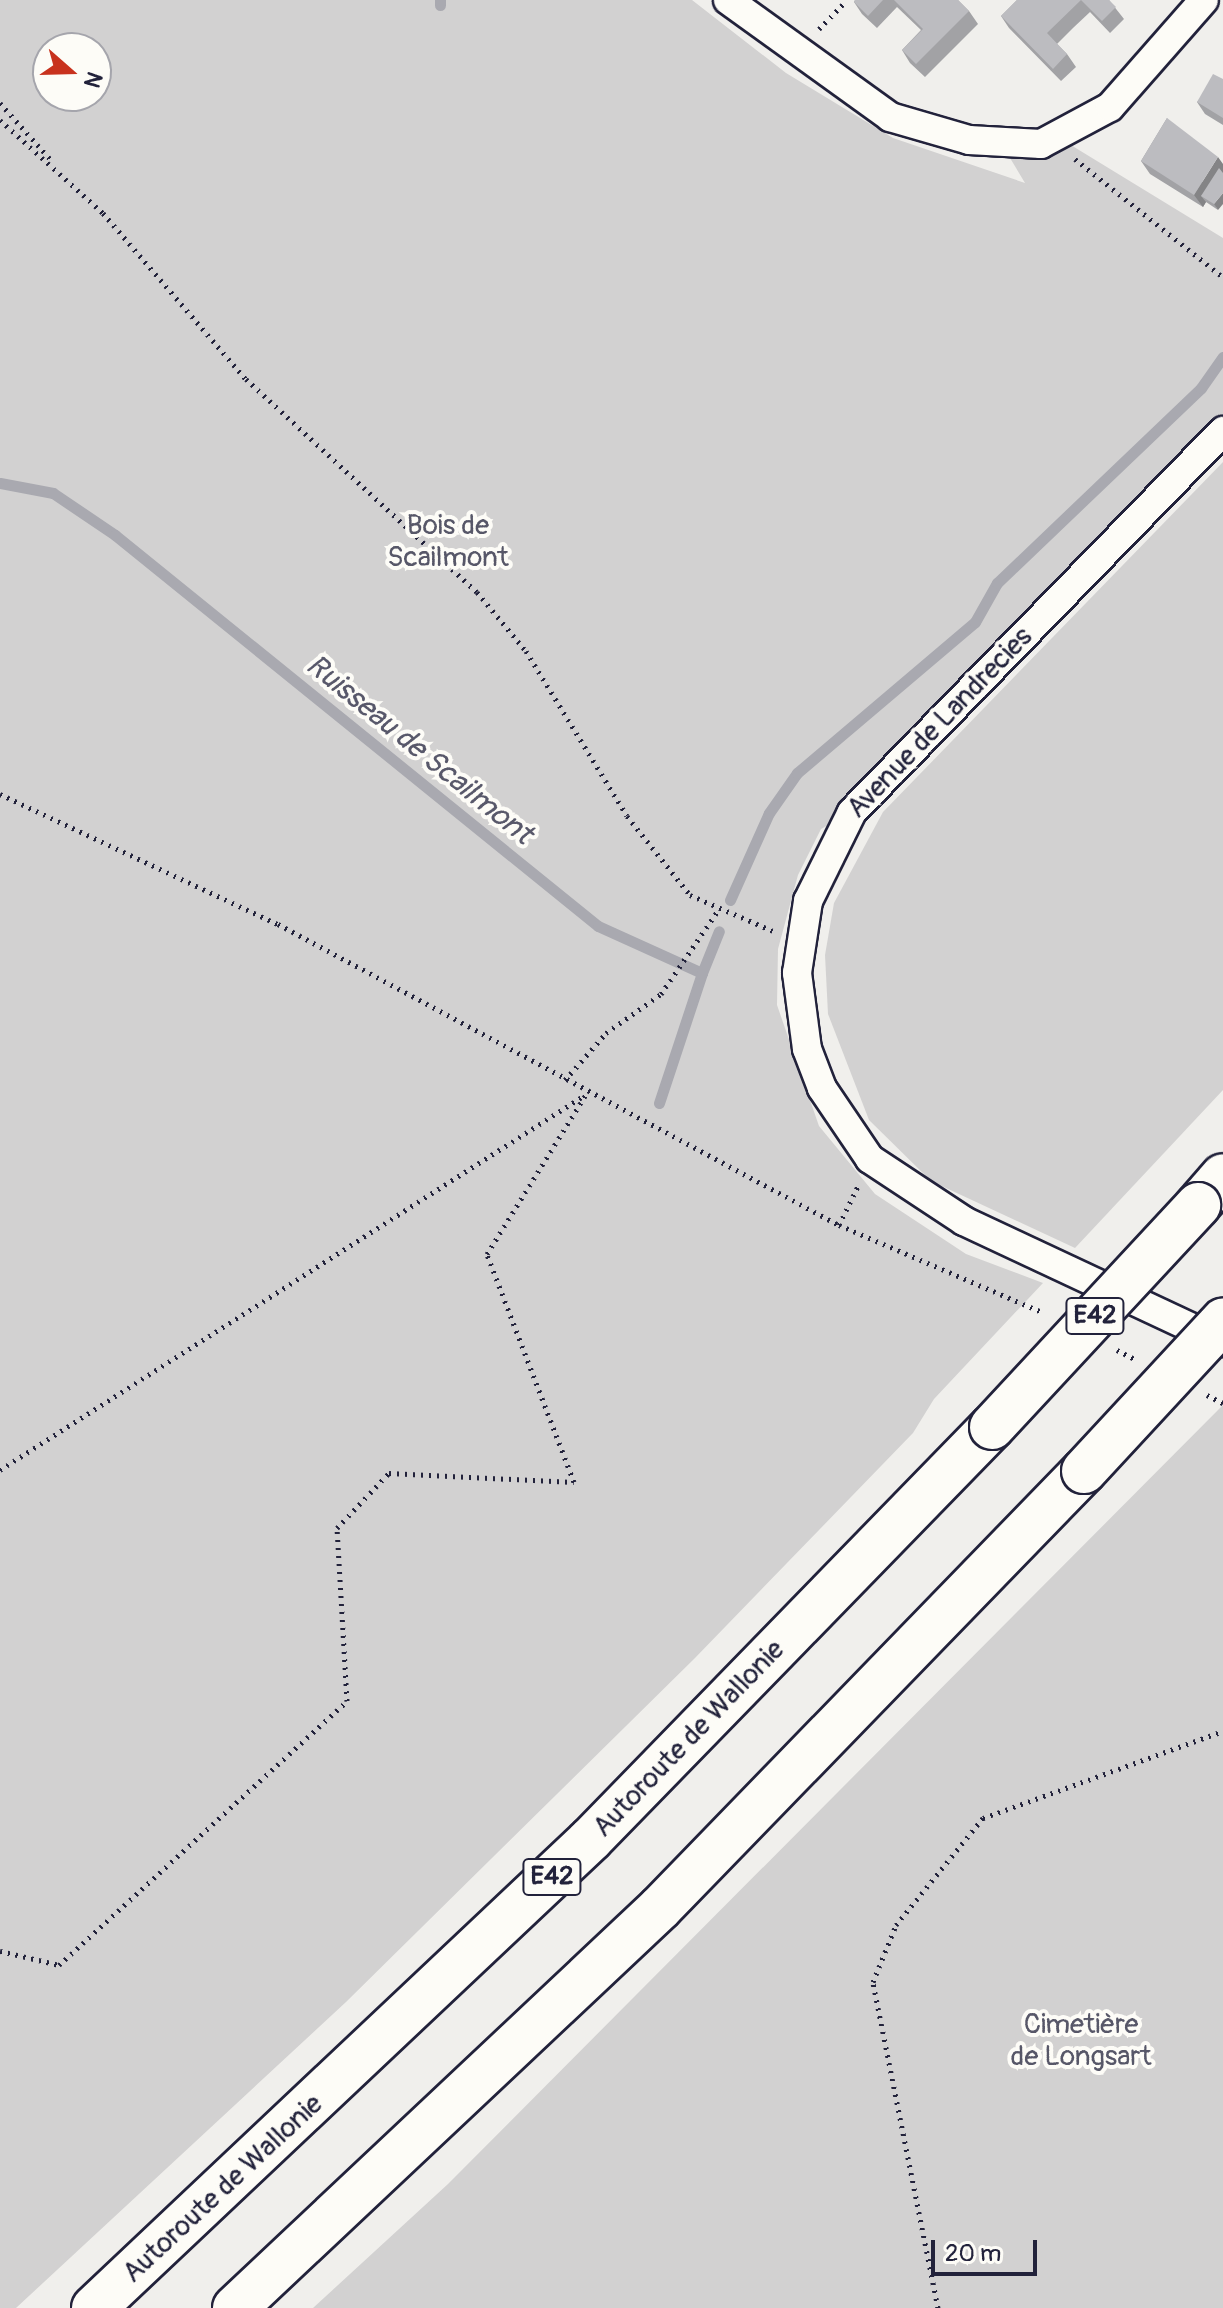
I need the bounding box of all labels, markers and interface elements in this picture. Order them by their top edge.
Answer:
north arrow [32,32,112,112]
text: N [77,68,108,91]
park label: Bois de Scailmont [387,509,509,575]
street label: Avenue de Landrecies [840,621,1040,825]
water label: Ruisseau de Scailmont [298,648,540,852]
road number: E42 [1065,1294,1125,1338]
street label: Autoroute de Wallonie [586,1634,792,1844]
road number: E42 [522,1855,582,1899]
park label: Cimetière de Longsart [1010,2008,1152,2074]
street label: Autoroute de Wallonie [116,2088,330,2290]
scale bar [935,2224,1041,2274]
text: 20 m [945,2239,1001,2268]

